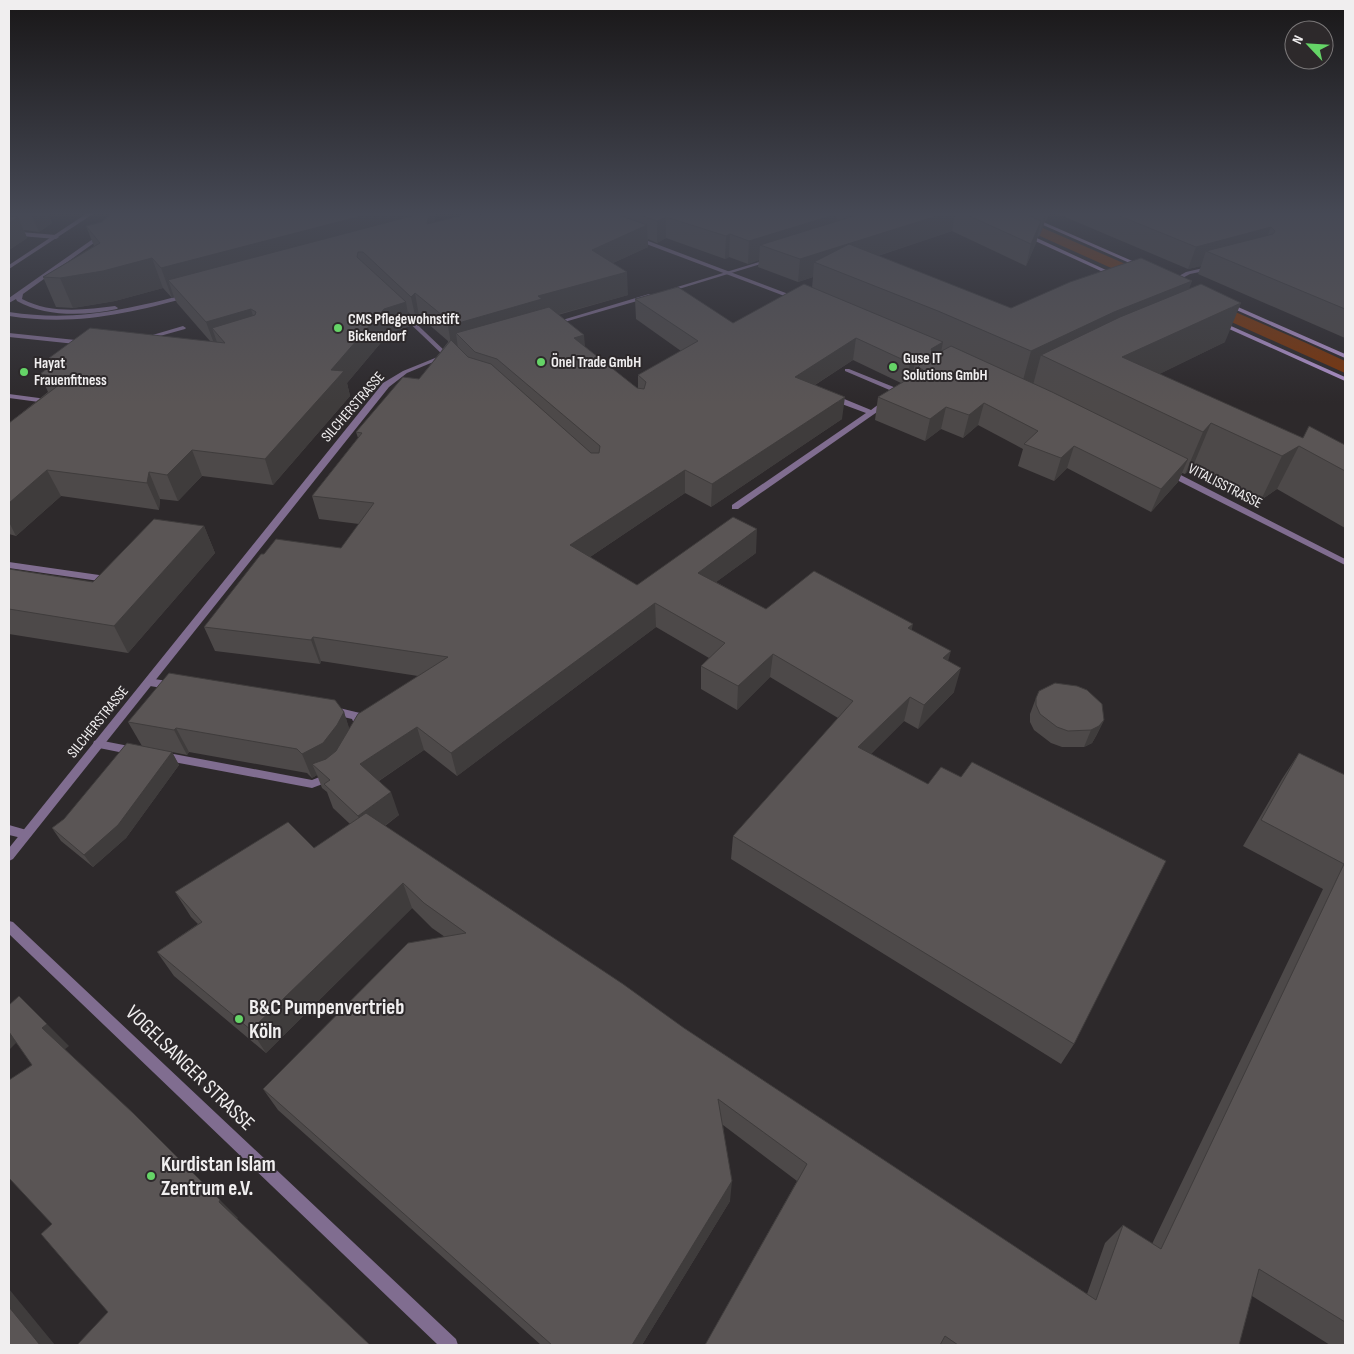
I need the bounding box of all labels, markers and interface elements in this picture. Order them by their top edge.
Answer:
north arrow [1284,20,1334,70]
text: N [1288,33,1307,47]
place label: CMS Pflegewohnstift Bickendorf [348,310,460,346]
marker: CMS Pflegewohnstift Bickendorf [332,322,344,334]
place label: Guse IT Solutions GmbH [903,349,988,385]
place label: Önel Trade GmbH [551,353,641,372]
place label: Hayat Frauenfitness [34,354,107,390]
marker: Önel Trade GmbH [535,356,547,368]
marker: Guse IT Solutions GmbH [887,361,899,373]
marker: Hayat Frauenfitness [18,366,30,378]
street label: SILCHERSTRASSE [317,368,389,446]
street label: VITALISSTRASSE [1185,459,1265,513]
street label: SILCHERSTRASSE [63,682,133,762]
place label: B&C Pumpenvertrieb Köln [249,995,404,1044]
street label: VOGELSANGER STRASSE [120,1000,260,1136]
marker: B&C Pumpenvertrieb Köln [233,1013,245,1025]
place label: Kurdistan Islam Zentrum e.V. [161,1152,276,1201]
marker: Kurdistan Islam Zentrum e.V. [145,1170,157,1182]

